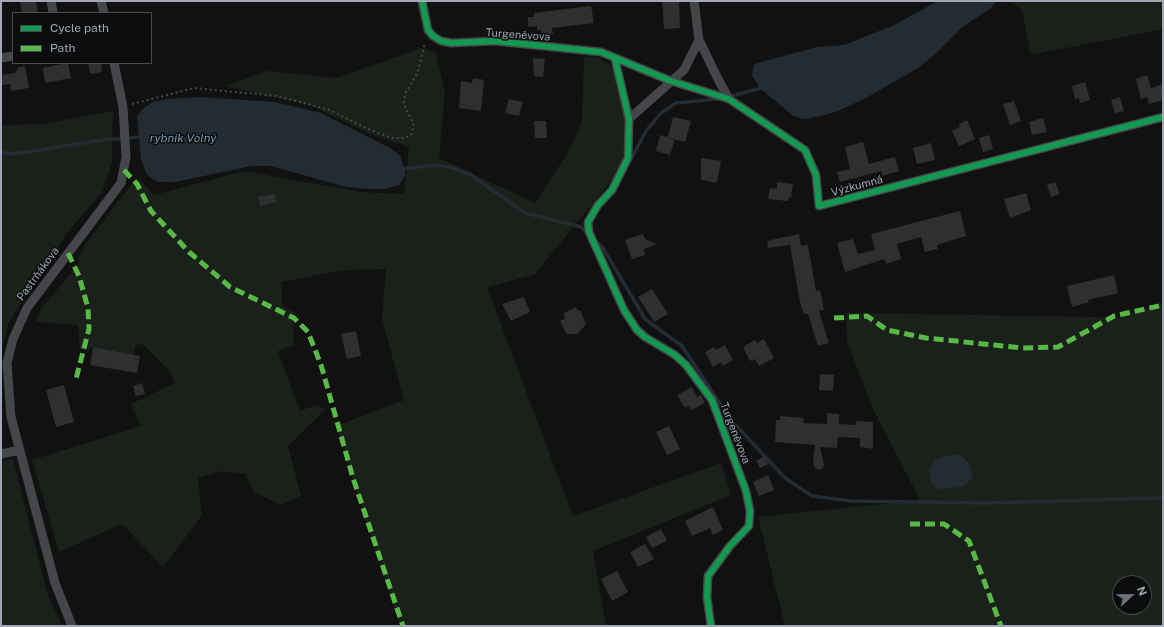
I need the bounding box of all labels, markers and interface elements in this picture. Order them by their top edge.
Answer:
legend [12,12,152,64]
text: Cycle path [50,21,109,35]
street label: Turgeněvova [485,26,551,44]
text: Path [50,41,76,55]
water label: rybník Volný [150,131,216,145]
street label: Výzkumná [830,173,884,199]
street label: Pastrňákova [14,245,62,303]
street label: Turgeněvova [717,400,753,466]
north arrow [1112,575,1152,615]
text: N [1135,585,1149,597]

